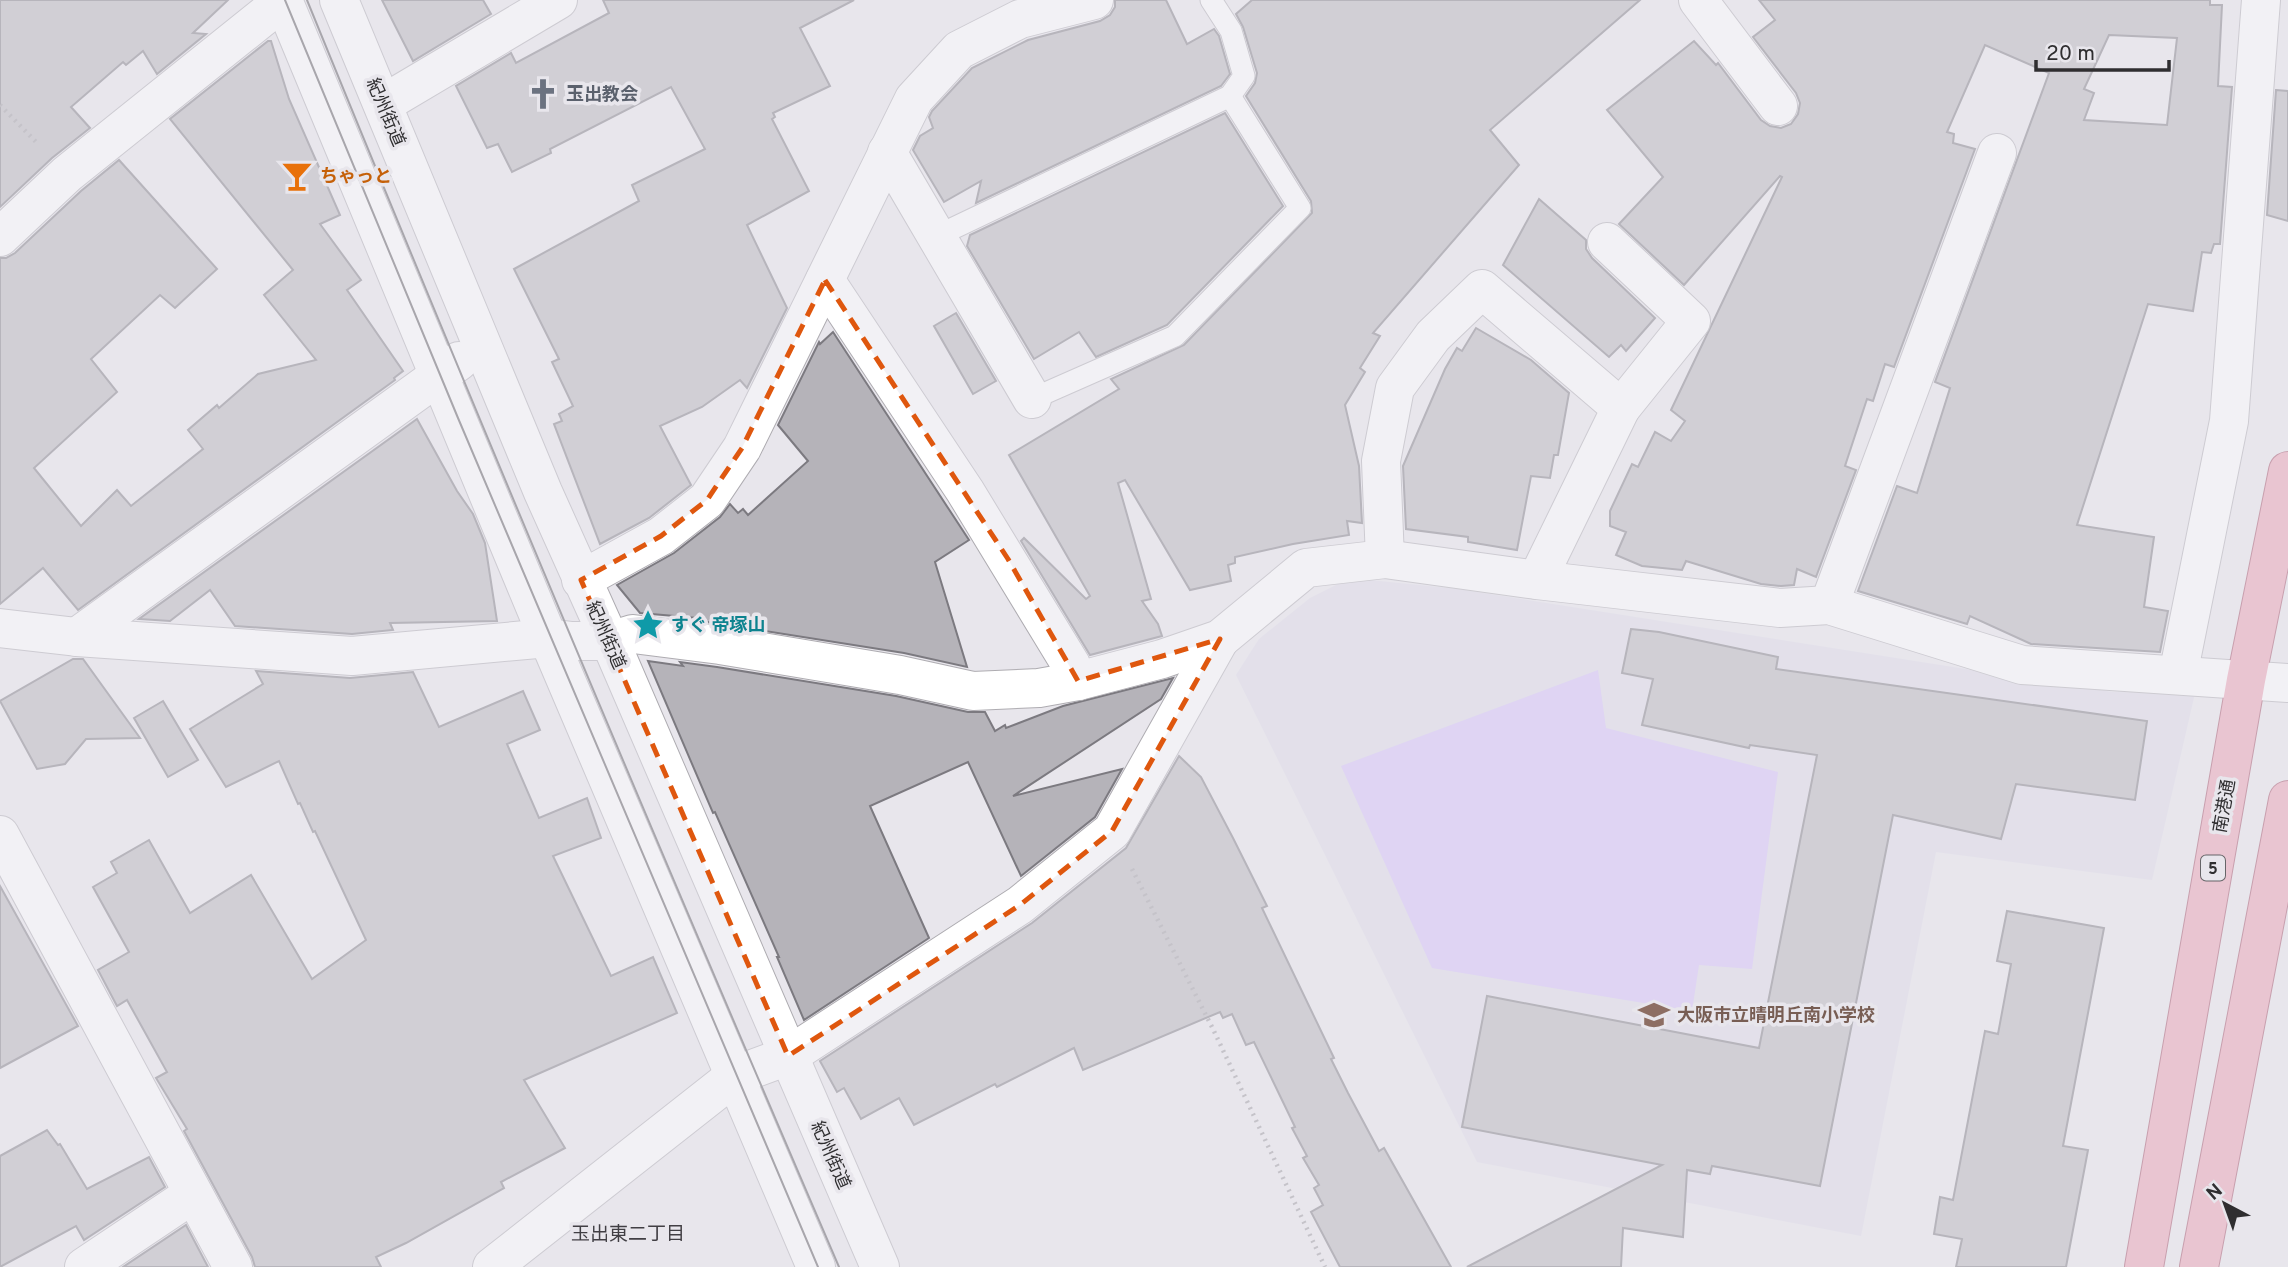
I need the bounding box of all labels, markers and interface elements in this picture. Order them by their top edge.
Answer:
scale bar [2036,28,2169,72]
text: 20 m [2046,41,2095,68]
street label: 紀州街道 [360,75,409,150]
church icon: 玉出教会 [526,77,560,111]
place label: 玉出教会 [566,84,638,107]
bar icon: ちゃっと [280,159,314,193]
place label: ちゃっと [320,166,392,189]
street label: 紀州街道 [579,598,630,673]
place icon: すぐ 帝塚山 [631,608,665,642]
place label: すぐ 帝塚山 [671,615,766,638]
street label: 南港通 [2209,778,2241,835]
road number: 5 [2201,856,2225,880]
school or university icon: 大阪市立晴明丘南小学校 [1637,998,1671,1032]
place label: 大阪市立晴明丘南小学校 [1677,1005,1875,1028]
street label: 紀州街道 [804,1118,855,1193]
north arrow [2190,1169,2260,1239]
text: N [2202,1179,2228,1206]
district label: 玉出東二丁目 [571,1223,685,1247]

